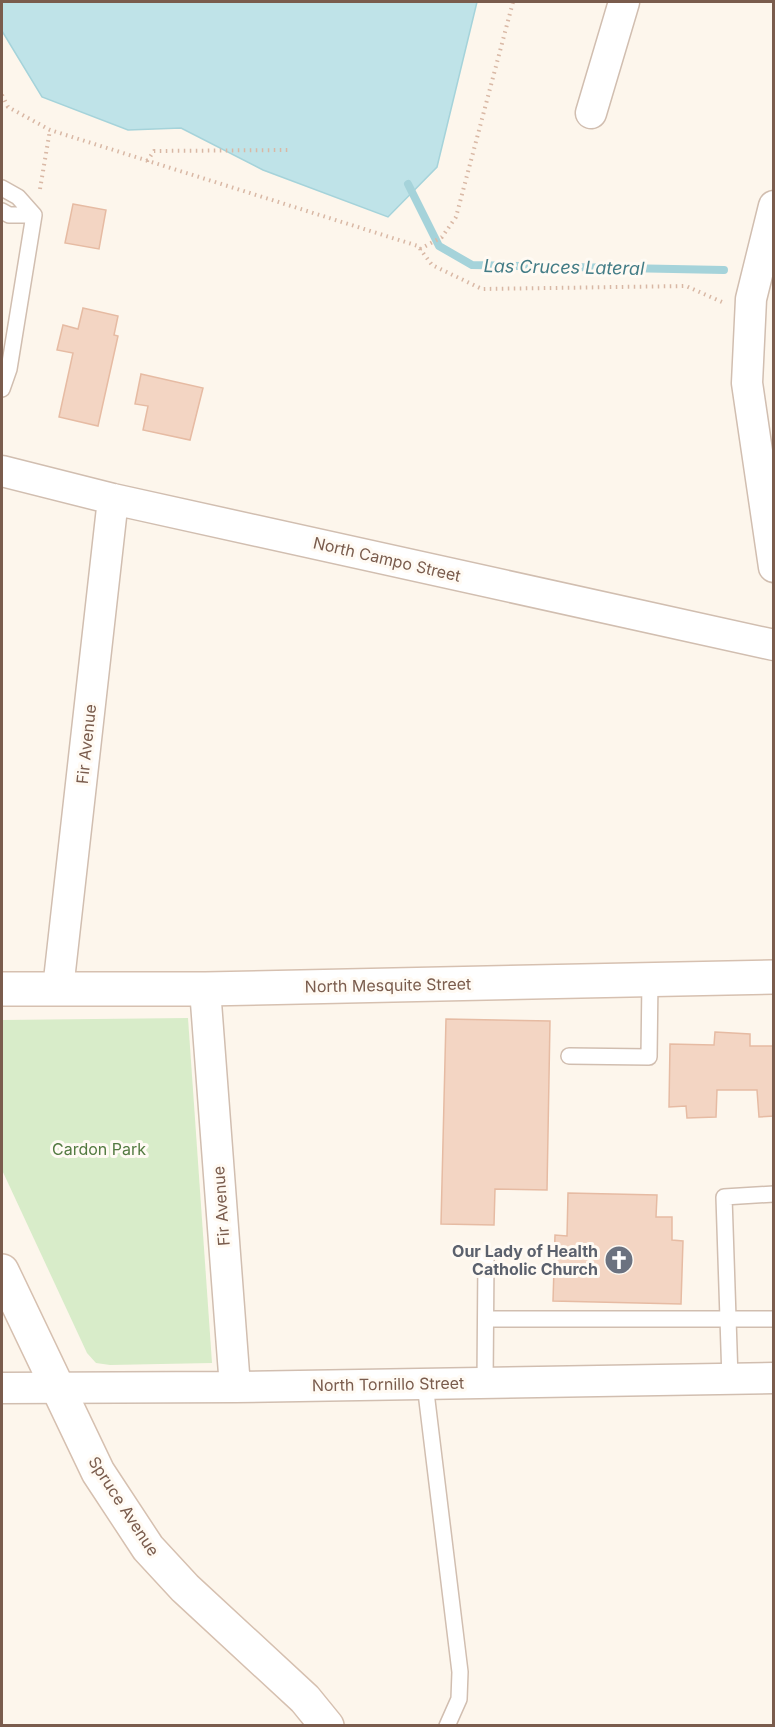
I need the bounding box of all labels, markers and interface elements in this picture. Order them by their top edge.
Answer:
water label: Las Cruces Lateral [483,255,645,279]
street label: North Campo Street [311,532,463,586]
street label: Fir Avenue [72,703,100,785]
street label: North Mesquite Street [305,974,471,996]
park label: Cardon Park [52,1139,146,1159]
street label: Fir Avenue [208,1165,234,1247]
place label: Our Lady of Health Catholic Church [452,1241,598,1279]
church icon: Our Lady of Health Catholic Church [603,1244,635,1276]
street label: North Tornillo Street [312,1373,464,1395]
street label: Spruce Avenue [84,1452,164,1560]

